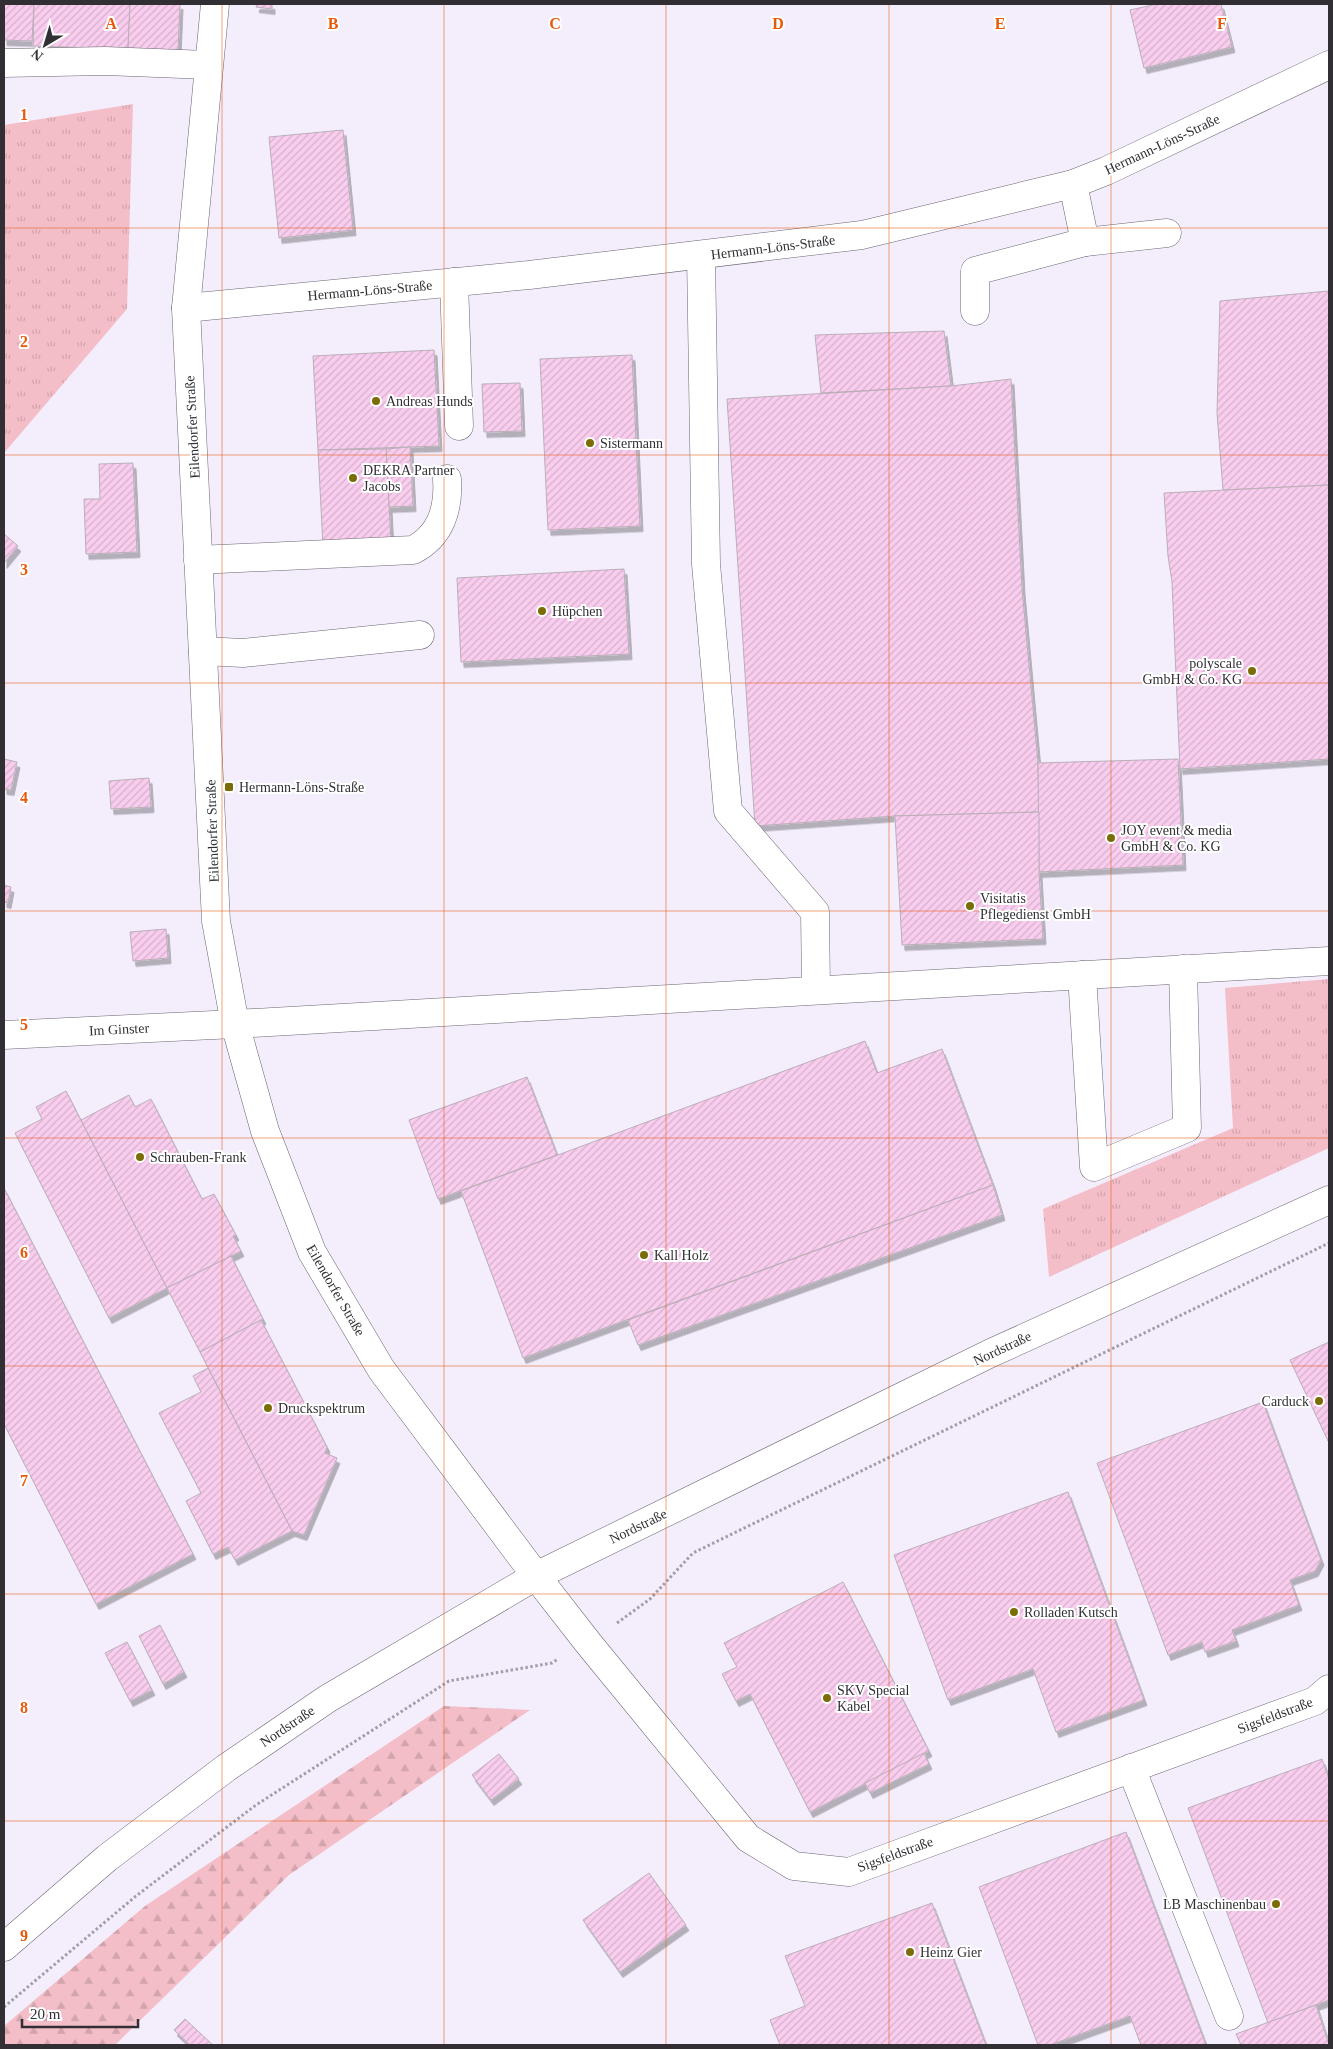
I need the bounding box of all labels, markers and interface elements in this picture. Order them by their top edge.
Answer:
text: A [105,15,117,32]
text: B [328,15,339,32]
text: C [549,15,561,32]
text: D [772,15,784,32]
text: E [995,15,1005,32]
text: F [1217,15,1227,32]
north arrow [20,20,70,70]
text: N [29,46,46,64]
text: 1 [20,106,28,123]
street label: Hermann-Löns-Straße [1102,111,1222,178]
street label: Hermann-Löns-Straße [710,232,836,263]
street label: Hermann-Löns-Straße [307,278,433,303]
text: 2 [20,333,28,350]
street label: Eilendorfer Straße [182,375,203,479]
place label: Andreas Hunds [386,394,473,409]
marker: Andreas Hunds [370,395,382,407]
place label: Sistermann [600,436,663,451]
marker: Sistermann [584,437,596,449]
place label: DEKRA Partner Jacobs [363,463,455,494]
marker: DEKRA Partner Jacobs [347,472,359,484]
text: 3 [20,561,28,578]
place label: Hüpchen [552,604,603,619]
marker: Hüpchen [536,605,548,617]
place label: polyscale GmbH & Co. KG [1142,656,1242,687]
marker: polyscale GmbH & Co. KG [1246,665,1258,677]
street label: Eilendorfer Straße [203,779,222,883]
place label: Hermann-Löns-Straße [239,780,364,795]
marker: Hermann-Löns-Straße [223,781,235,793]
text: 4 [20,789,28,806]
place label: JOY event & media GmbH & Co. KG [1121,823,1233,854]
marker: JOY event & media GmbH & Co. KG [1105,832,1117,844]
place label: Visitatis Pflegedienst GmbH [980,891,1091,922]
marker: Visitatis Pflegedienst GmbH [964,900,976,912]
text: 5 [20,1016,28,1033]
street label: Im Ginster [89,1020,150,1039]
place label: Schrauben-Frank [150,1150,246,1165]
marker: Schrauben-Frank [134,1151,146,1163]
street label: Eilendorfer Straße [303,1242,368,1339]
text: 6 [20,1244,28,1261]
place label: Kall Holz [654,1248,709,1263]
marker: Kall Holz [638,1249,650,1261]
street label: Nordstraße [971,1329,1034,1368]
place label: Carduck [1262,1394,1309,1409]
marker: Carduck [1313,1395,1325,1407]
place label: Druckspektrum [278,1401,365,1416]
marker: Druckspektrum [262,1402,274,1414]
text: 7 [20,1472,28,1489]
street label: Nordstraße [607,1506,669,1547]
place label: Rolladen Kutsch [1024,1605,1118,1620]
marker: Rolladen Kutsch [1008,1606,1020,1618]
place label: SKV Special Kabel [837,1683,910,1714]
marker: SKV Special Kabel [821,1692,833,1704]
street label: Sigsfeldstraße [1235,1694,1315,1737]
text: 8 [20,1699,28,1716]
street label: Nordstraße [257,1703,317,1750]
street label: Sigsfeldstraße [855,1834,935,1875]
place label: LB Maschinenbau [1163,1897,1266,1912]
marker: LB Maschinenbau [1270,1898,1282,1910]
text: 9 [20,1927,28,1944]
place label: Heinz Gier [920,1945,982,1960]
marker: Heinz Gier [904,1946,916,1958]
scale bar [22,1996,139,2028]
text: 20 m [30,2006,61,2022]

